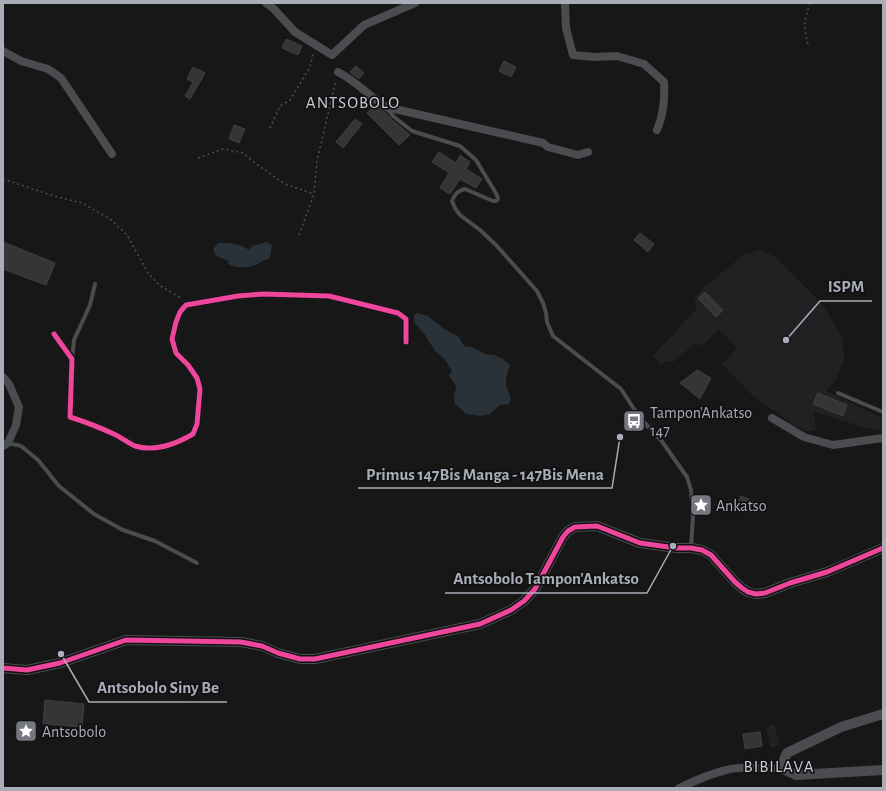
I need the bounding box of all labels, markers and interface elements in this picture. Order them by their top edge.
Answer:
district label: ANTSOBOLO [306,94,400,111]
callout: ISPM [820,272,872,301]
text: ISPM [828,278,864,295]
place label: Tampon'Ankatso 147 [650,405,752,439]
bus stop icon: Tampon'Ankatso 147 [621,408,647,434]
callout: Primus 147Bis Manga - 147Bis Mena [358,459,612,488]
text: Primus 147Bis Manga - 147Bis Mena [366,466,604,483]
place icon: Ankatso [688,492,714,518]
place label: Ankatso [716,498,767,514]
callout: Antsobolo Tampon'Ankatso [445,564,647,593]
text: Antsobolo Tampon'Ankatso [453,570,639,587]
callout: Antsobolo Siny Be [89,673,227,702]
text: Antsobolo Siny Be [97,679,219,697]
place icon: Antsobolo [13,718,39,744]
place label: Antsobolo [42,724,106,740]
district label: BIBILAVA [744,758,814,775]

